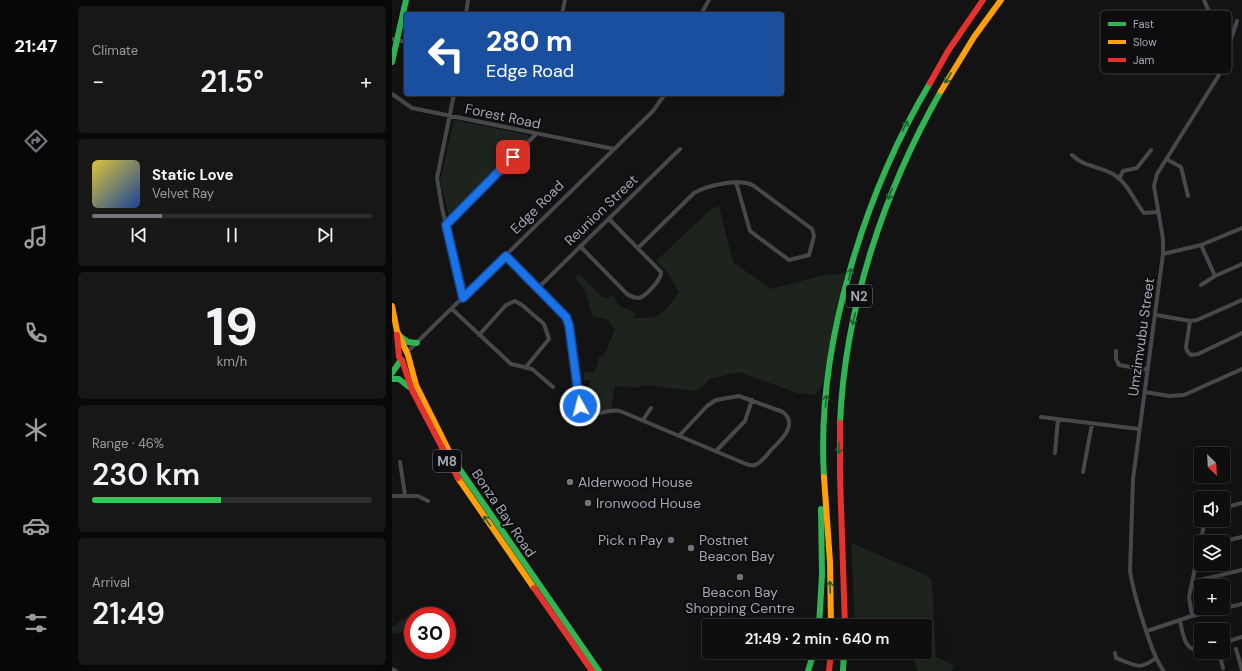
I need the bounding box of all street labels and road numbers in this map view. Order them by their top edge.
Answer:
street label: Forest Road [464,99,542,133]
street label: Reunion Street [561,171,641,249]
street label: Edge Road [506,176,568,238]
street label: Umzimvubu Street [1124,277,1158,397]
road number: N2 [846,285,872,307]
road number: M8 [433,450,461,472]
street label: Bonza Bay Road [468,465,540,561]

